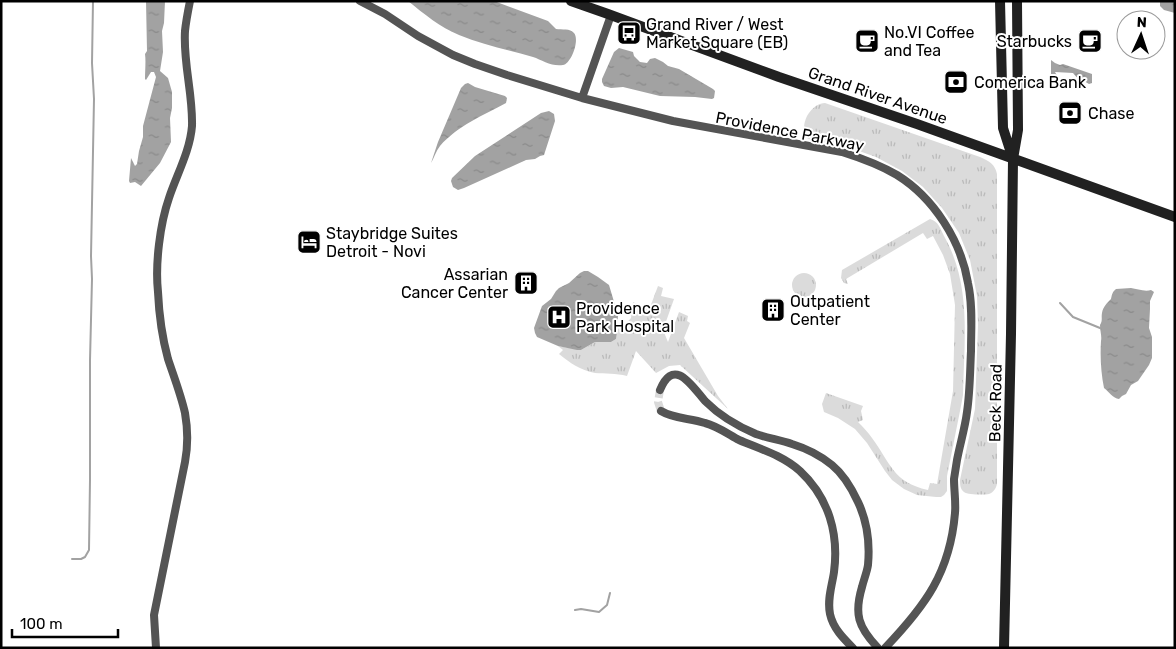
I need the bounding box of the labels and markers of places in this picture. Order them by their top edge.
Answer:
place label: Grand River / West Market Square (EB) [646,15,788,52]
bus stop icon: Grand River / West Market Square (EB) [616,20,642,46]
place label: No.VI Coffee and Tea [884,23,974,60]
cafe icon: No.VI Coffee and Tea [854,28,880,54]
cafe icon: Starbucks [1077,28,1103,54]
place label: Starbucks [997,32,1072,51]
bank icon: Comerica Bank [943,69,969,95]
place label: Comerica Bank [974,73,1087,92]
bank icon: Chase [1057,100,1083,126]
place label: Chase [1088,104,1134,123]
place label: Staybridge Suites Detroit - Novi [326,224,458,261]
hotel icon: Staybridge Suites Detroit - Novi [296,229,322,255]
place label: Assarian Cancer Center [401,265,508,302]
building icon: Assarian Cancer Center [513,270,539,296]
place label: Outpatient Center [790,292,870,329]
building icon: Outpatient Center [760,297,786,323]
place label: Providence Park Hospital [576,299,674,336]
hospital icon: Providence Park Hospital [546,304,572,330]

